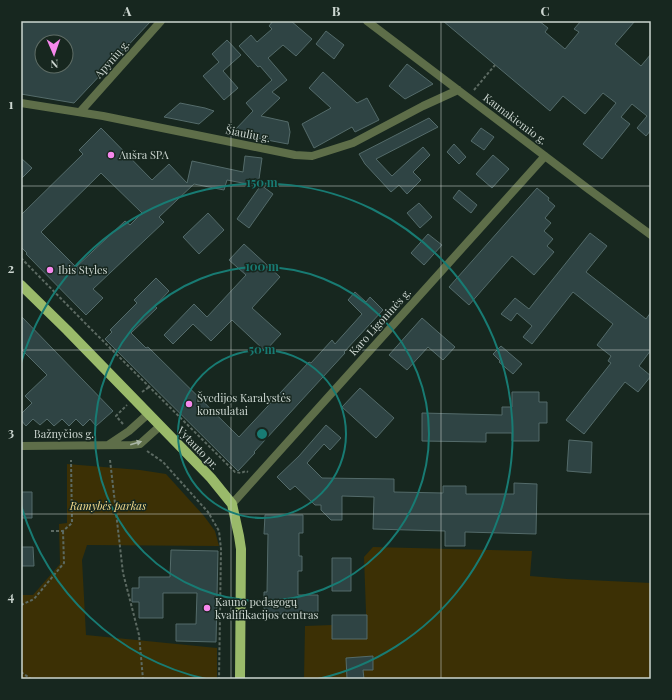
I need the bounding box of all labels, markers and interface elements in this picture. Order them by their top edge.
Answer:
text: A [122,2,132,19]
text: B [332,2,341,19]
text: C [540,2,550,19]
north arrow [34,34,74,74]
street label: Apynių g. [90,36,133,82]
text: N [50,57,59,72]
street label: Kaunakiemio g. [480,90,550,148]
text: 1 [9,95,14,112]
street label: Šiaulių g. [225,122,272,145]
place label: Aušra SPA [118,147,169,162]
marker: Aušra SPA [106,150,116,160]
text: 150 m [246,174,278,190]
text: 100 m [245,258,279,274]
text: 2 [8,259,15,276]
place label: Ibis Styles [58,262,108,277]
marker: Ibis Styles [45,265,55,275]
street label: Karo Ligoninės g. [345,285,414,359]
text: 50 m [249,341,276,357]
place label: Švedijos Karalystės konsulatai [197,390,291,418]
marker: Švedijos Karalystės konsulatai [184,399,194,409]
street label: Vytauto pr. [174,422,223,472]
text: 3 [8,423,14,440]
street label: Bažnyčios g. [34,426,94,441]
centre of rings [255,427,269,441]
one-way arrow [131,440,143,446]
park label: Ramybės parkas [69,498,147,513]
text: 4 [8,587,15,604]
place label: Kauno pedagogų kvalifikacijos centras [215,594,318,622]
marker: Kauno pedagogų kvalifikacijos centras [202,603,212,613]

